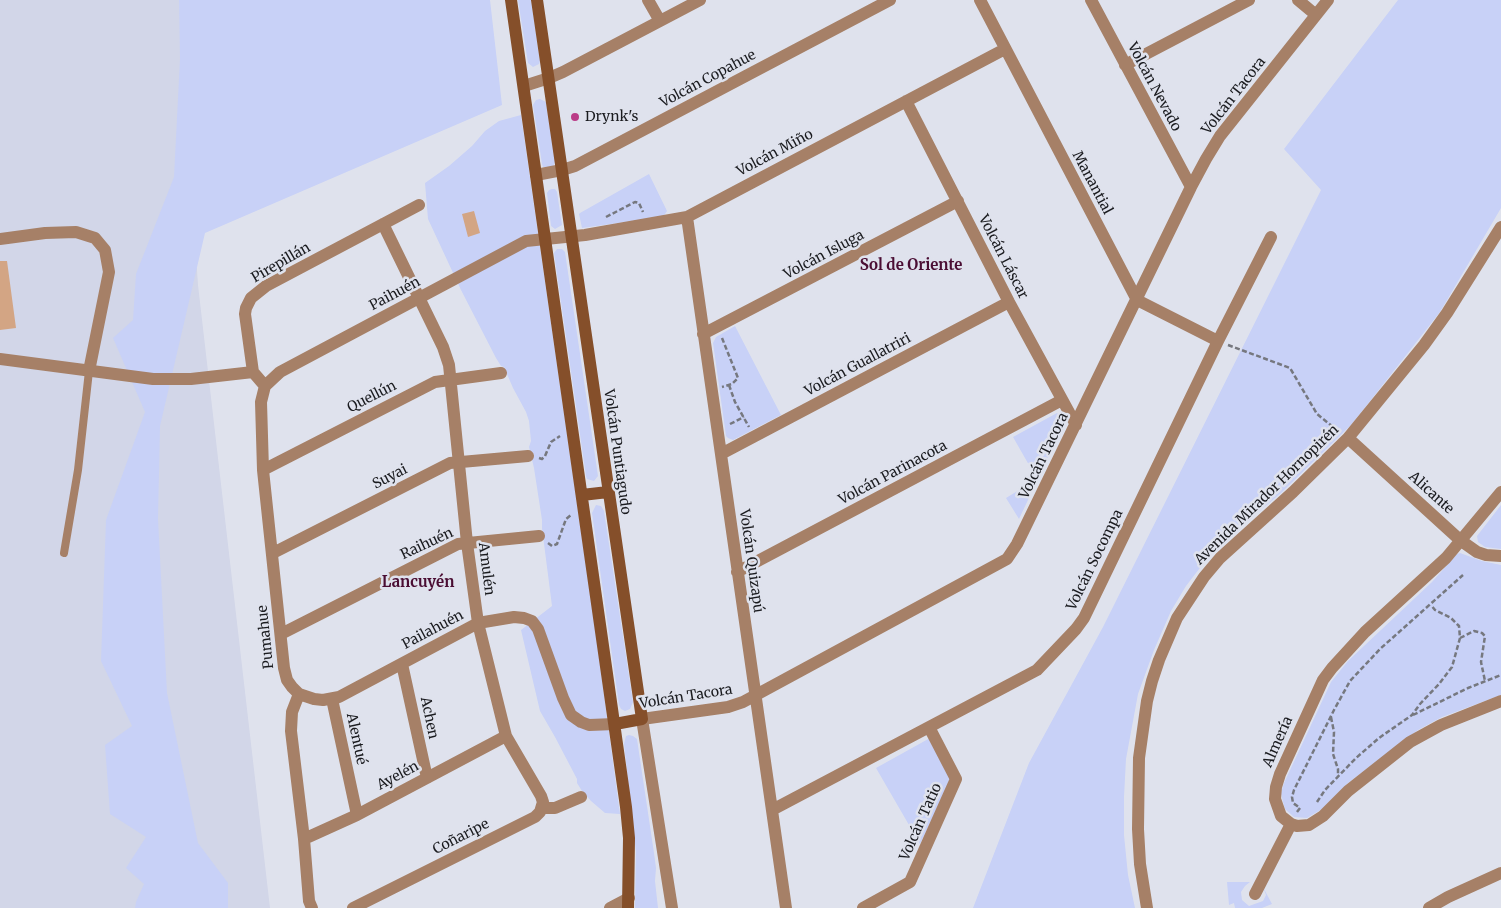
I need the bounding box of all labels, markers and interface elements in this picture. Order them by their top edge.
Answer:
street label: Volcán Nevado [1124,40,1184,134]
street label: Volcán Copahue [657,47,759,111]
street label: Volcán Tacora [1199,54,1269,138]
place label: Drynk's [585,109,638,125]
marker: Drynk's [569,111,581,123]
street label: Volcán Miño [734,126,816,180]
street label: Manantial [1068,148,1116,218]
street label: Volcán Láscar [975,212,1031,302]
street label: Volcán Isluga [781,227,867,283]
street label: Pirepillán [249,239,313,287]
district label: Sol de Oriente [860,257,962,275]
street label: Paihuén [367,274,423,314]
street label: Volcán Guallatriri [802,330,914,400]
street label: Quellún [345,378,399,416]
street label: Volcán Puntiagudo [600,388,634,516]
street label: Volcán Tacora [1016,410,1072,502]
street label: Avenida Mirador Hornopirén [1191,422,1343,568]
street label: Volcán Parinacota [836,437,950,509]
street label: Suyai [370,461,410,493]
street label: Alicante [1405,468,1457,518]
street label: Volcán Socompa [1063,507,1127,613]
street label: Volcán Quizapú [735,508,767,614]
street label: Raihuén [398,525,456,563]
street label: Amulén [474,542,498,596]
district label: Lancuyén [382,574,454,592]
street label: Pumahue [254,604,278,670]
street label: Pailahuén [400,607,466,653]
street label: Volcán Tacora [638,681,734,713]
street label: Achen [416,695,442,741]
street label: Alentué [342,712,370,766]
street label: Almería [1259,714,1297,770]
street label: Ayelén [374,758,422,794]
street label: Volcán Tatio [896,781,946,863]
street label: Coñaripe [430,816,492,858]

